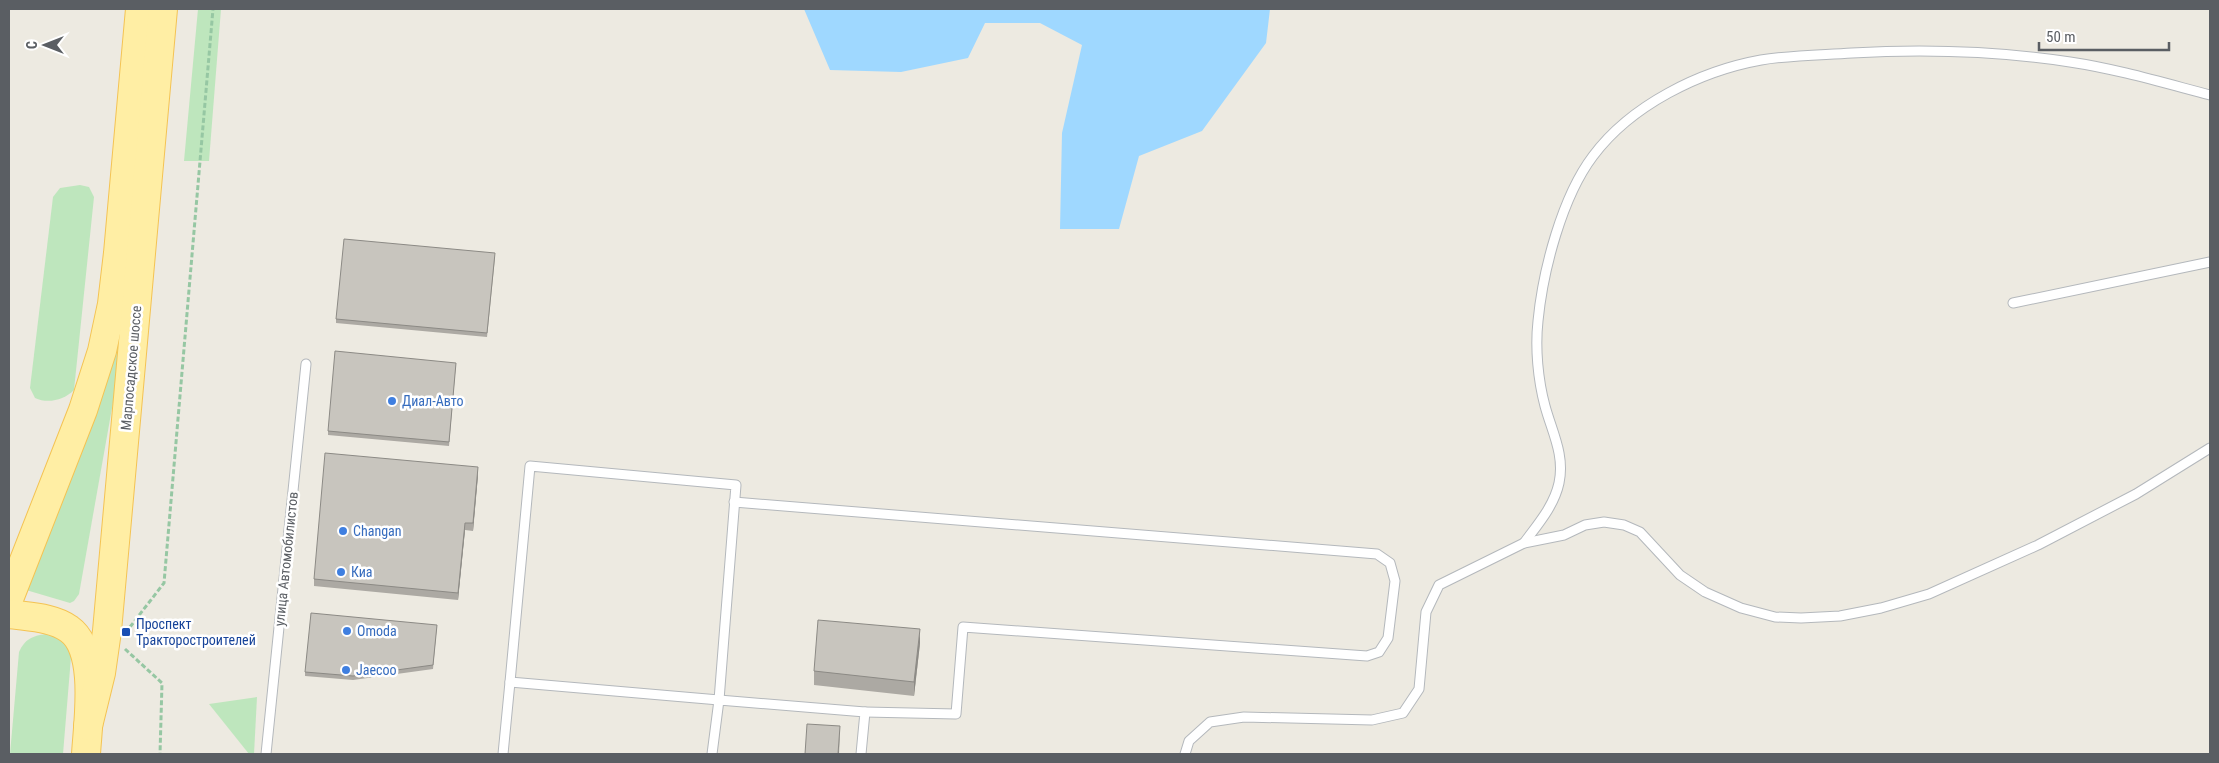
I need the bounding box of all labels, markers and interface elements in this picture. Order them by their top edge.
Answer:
north arrow [20,20,70,70]
scale bar [2039,20,2169,52]
text: 50 m [2046,28,2076,46]
text: С [24,41,40,49]
street label: Марпосадское шоссе [118,304,144,431]
place label: Диал-Авто [402,393,463,409]
marker: Диал-Авто [386,395,398,407]
street label: улица Автомобилистов [271,491,301,627]
place label: Changan [353,523,402,539]
marker: Changan [337,525,349,537]
place label: Киа [351,564,373,580]
marker: Киа [335,566,347,578]
place label: Проспект Тракторостроителей [136,616,256,648]
place label: Omoda [357,623,397,639]
marker: Omoda [341,625,353,637]
marker: Проспект Тракторостроителей [120,626,132,638]
place label: Jaecoo [356,662,397,678]
marker: Jaecoo [340,664,352,676]

